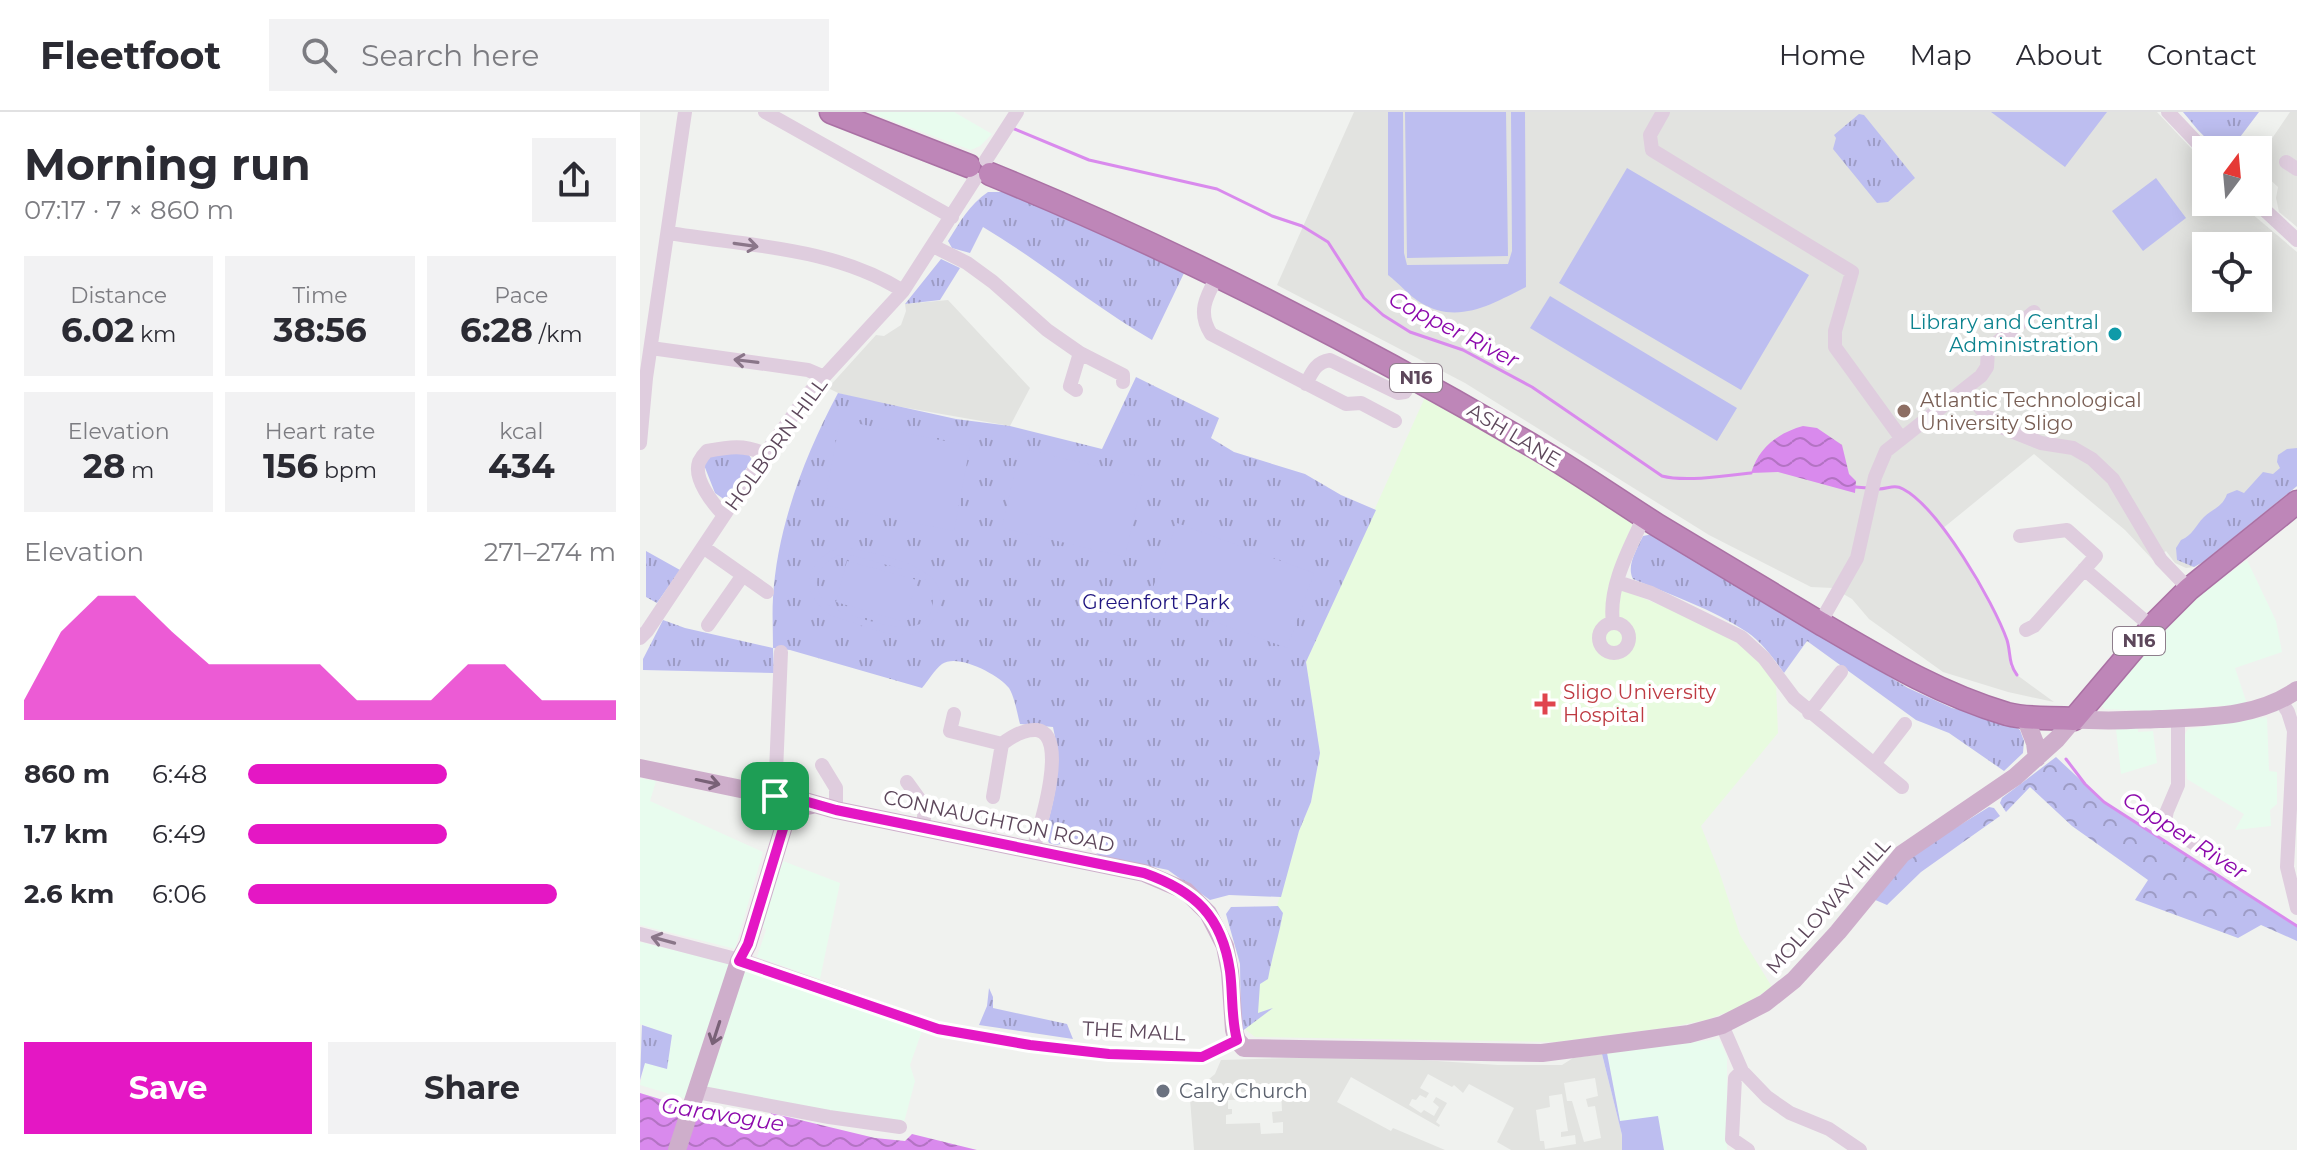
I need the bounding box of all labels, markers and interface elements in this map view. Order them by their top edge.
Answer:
search box [269,19,829,91]
text: Fleetfoot [40,32,221,79]
icon: search [297,33,341,77]
text: Search here [361,37,539,74]
text: Home [1779,38,1866,72]
text: Map [1910,38,1972,72]
text: About [2016,38,2103,72]
text: Contact [2147,38,2257,72]
north arrow [2192,136,2272,216]
map controls [2192,136,2272,312]
text: Morning run [24,137,311,191]
button: share [532,138,616,222]
text: 07:17 · 7 × 860 m [24,194,234,226]
button: locate [2192,232,2272,312]
one-way arrow [733,238,758,253]
text: Distance [70,282,167,309]
text: Time [292,282,348,309]
text: Pace [494,282,548,309]
water label: Copper River [1384,285,1524,374]
text: 6.02 [61,309,134,351]
text: 38:56 [273,309,367,351]
text: 6:28 [460,309,533,351]
place label: Library and Central Administration [1909,310,2099,357]
text: km [134,321,176,348]
text: /km [533,321,583,348]
marker: Library and Central Administration [2106,325,2124,343]
one-way arrow [734,353,759,368]
road number: N16 [1390,364,1442,392]
street label: HOLBORN HILL [720,373,832,515]
place label: Atlantic Technological University Sligo [1920,388,2142,435]
street label: ASH LANE [1463,398,1565,472]
marker: Atlantic Technological University Sligo [1895,402,1913,420]
text: Elevation [68,418,170,445]
text: Heart rate [265,418,375,445]
text: kcal [499,418,543,445]
text: 28 [83,445,125,487]
text: 156 [263,445,318,487]
text: 434 [488,445,555,487]
text: m [125,457,154,484]
text: bpm [318,457,377,484]
text: Elevation [24,536,144,568]
text: 271–274 m [484,536,616,568]
park label: Greenfort Park [1082,590,1230,614]
road number: N16 [2113,627,2165,655]
place label: Sligo University Hospital [1563,680,1716,727]
marker: Sligo University Hospital [1534,693,1556,715]
text: 860 m [24,758,110,790]
text: 6:48 [152,758,207,790]
pin [741,762,809,830]
icon: arrive [753,774,797,818]
one-way arrow [694,775,720,790]
street label: CONNAUGHTON ROAD [881,785,1117,857]
water label: Copper River [2118,785,2253,886]
text: 1.7 km [24,818,108,850]
text: 6:49 [152,818,206,850]
street label: MOLLOWAY HILL [1761,833,1895,979]
text: 2.6 km [24,878,114,910]
text: 6:06 [152,878,206,910]
one-way arrow [650,931,676,946]
street label: THE MALL [1082,1016,1186,1046]
one-way arrow [708,1020,723,1046]
button: Save [24,1042,312,1134]
button: Share [328,1042,616,1134]
place label: Calry Church [1179,1079,1308,1103]
marker: Calry Church [1154,1082,1172,1100]
water label: Garavogue [660,1091,786,1138]

